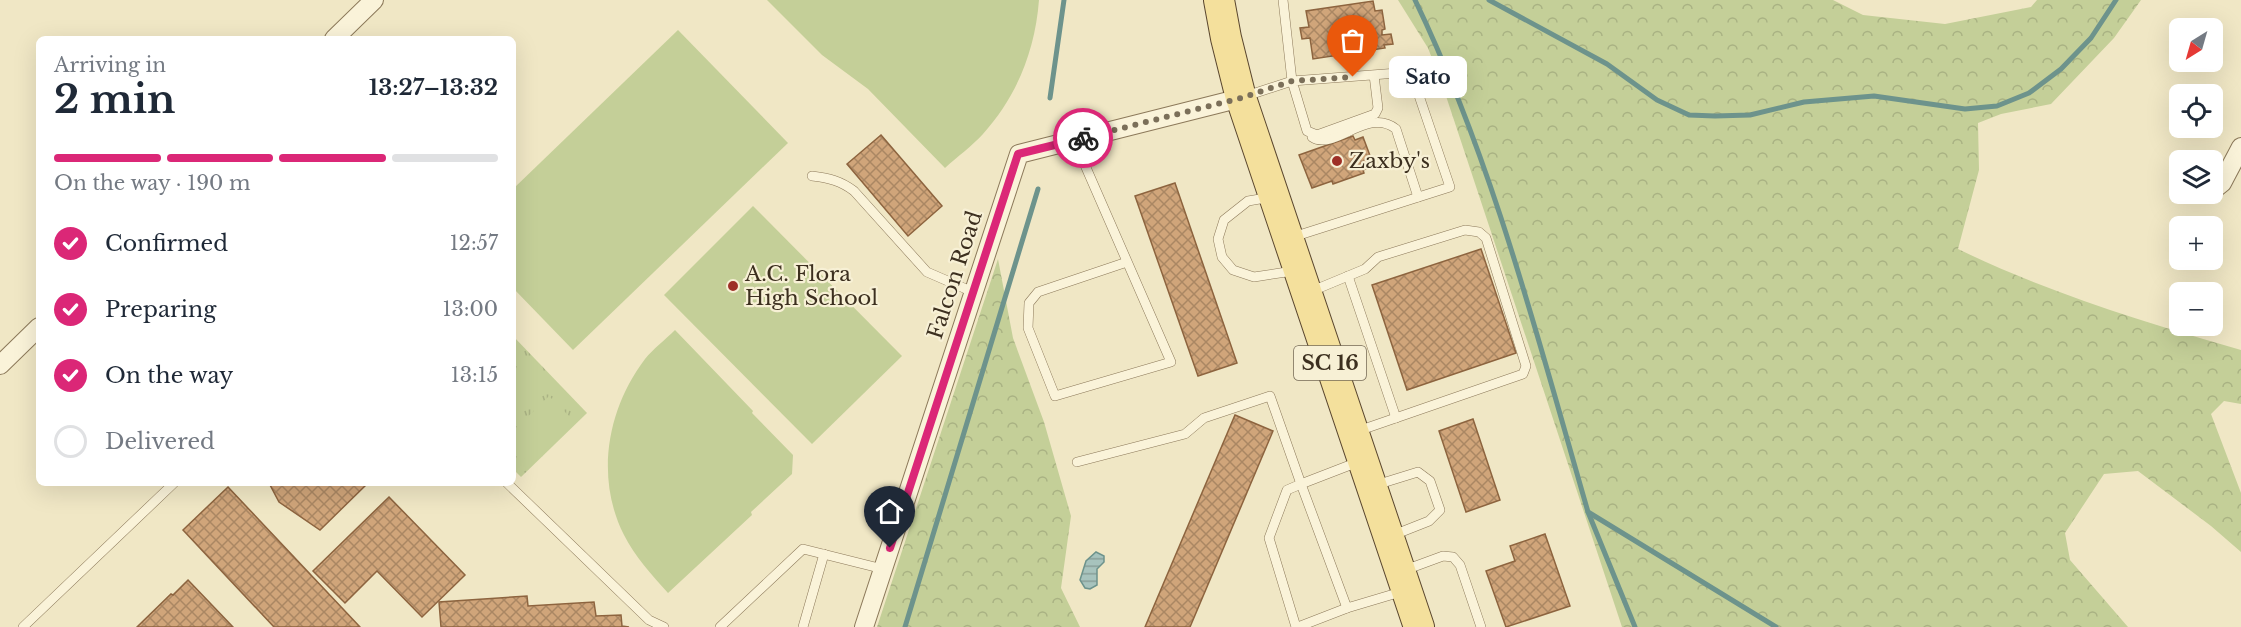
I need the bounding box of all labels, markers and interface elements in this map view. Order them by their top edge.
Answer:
pin [1327,15,1378,77]
north arrow [2169,18,2223,72]
map controls [2169,18,2223,336]
icon: bag [1336,24,1369,57]
text: Arriving in [54,53,166,77]
callout: Sato [1389,56,1467,98]
text: Sato [1405,65,1451,89]
text: 13:27–13:32 [369,74,498,101]
text: 2 min [54,75,175,124]
button: locate [2169,84,2223,138]
courier [1053,108,1113,168]
icon: bike [1067,122,1100,155]
place label: Zaxby's [1349,148,1430,174]
button: layers [2169,150,2223,204]
marker: Zaxby's [1330,154,1344,168]
text: On the way · 190 m [54,171,251,195]
street label: Falcon Road [922,208,988,342]
button: + [2169,216,2223,270]
icon: check [54,227,87,260]
text: Confirmed [105,230,228,257]
text: 12:57 [450,231,498,255]
place label: A.C. Flora High School [744,261,878,311]
marker: A.C. Flora High School [726,279,740,293]
button: − [2169,282,2223,336]
icon: check [54,293,87,326]
text: Preparing [105,296,216,323]
text: 13:00 [443,297,498,321]
road number: SC 16 [1294,346,1366,380]
icon: check [54,359,87,392]
text: On the way [105,362,233,389]
text: 13:15 [451,363,498,387]
text: Delivered [105,428,215,455]
pin [864,486,915,548]
icon: home [873,495,906,528]

